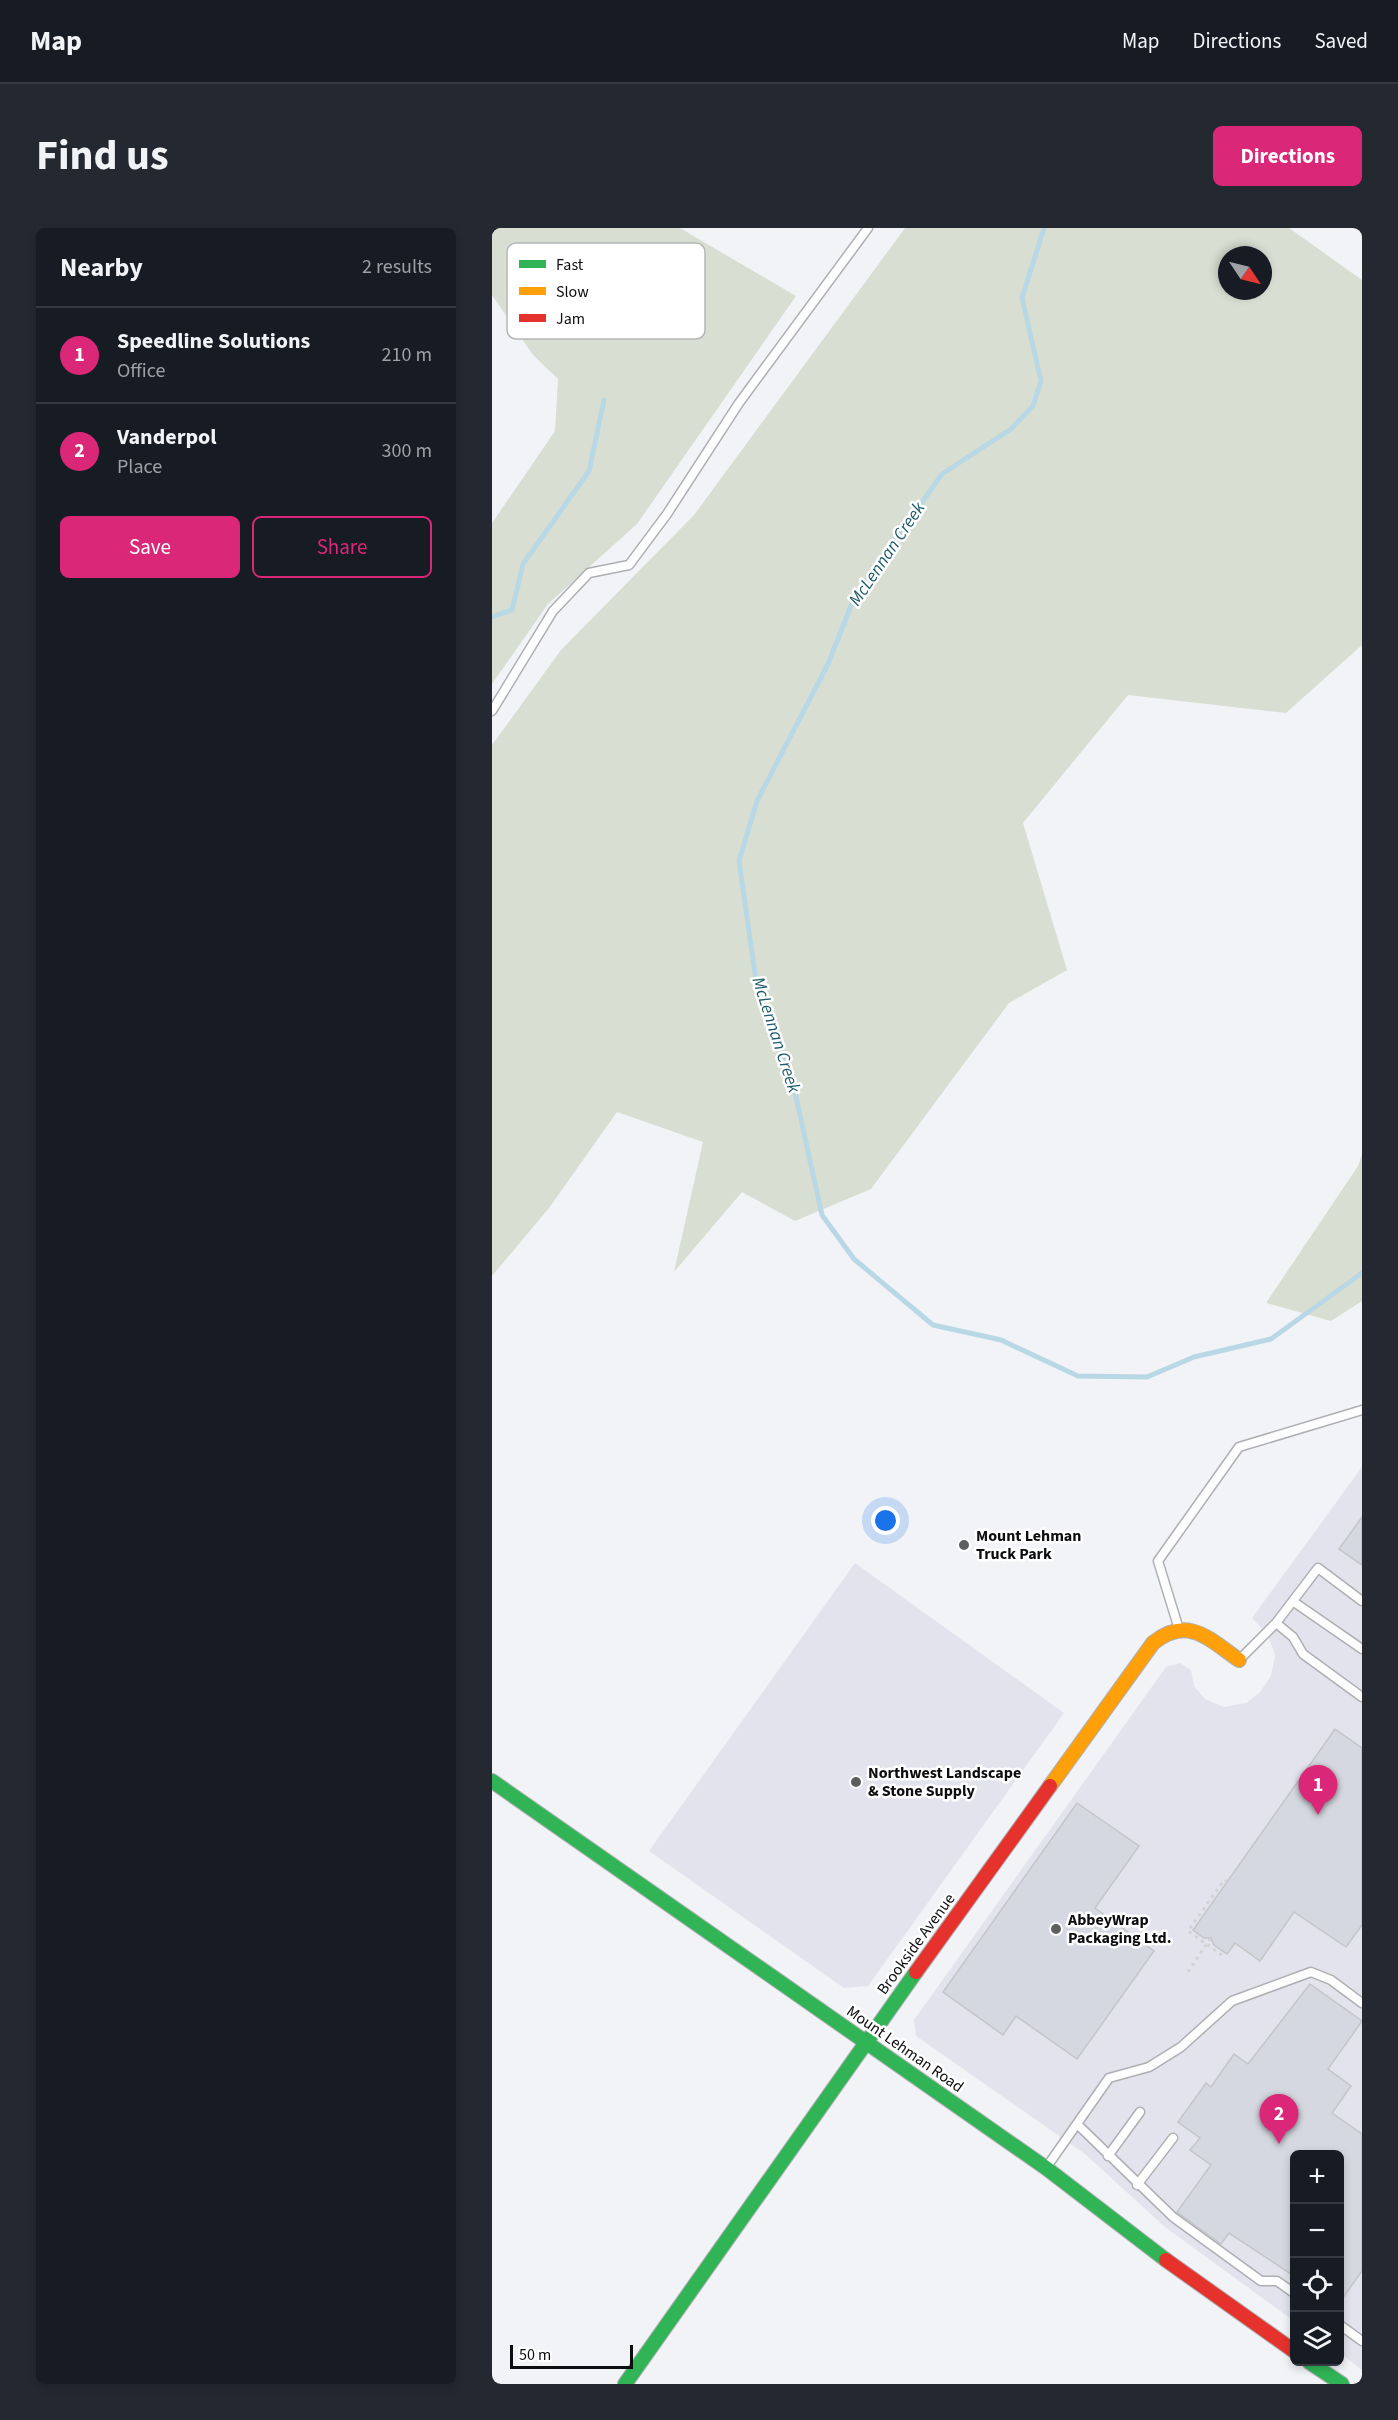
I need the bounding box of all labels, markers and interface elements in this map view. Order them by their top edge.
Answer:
text: Map [30,21,82,61]
text: Map [1122,26,1160,56]
text: Directions [1193,26,1281,56]
text: Saved [1314,26,1368,56]
text: Find us [36,126,169,186]
button: Directions [1213,126,1362,186]
legend [507,243,705,339]
north arrow [1218,246,1272,300]
text: Nearby [60,249,143,286]
text: 2 results [362,253,432,281]
text: Fast [556,254,584,276]
text: Slow [556,281,589,303]
text: Jam [556,308,585,330]
text: Speedline Solutions [117,325,310,357]
text: 1 [74,341,85,369]
text: 210 m [382,341,432,369]
text: Office [117,357,165,385]
text: Vanderpol [117,421,217,453]
text: 2 [74,437,85,465]
text: 300 m [382,437,432,465]
text: Place [117,453,162,481]
water label: McLennan Creek [843,497,931,611]
button: Save [60,516,240,578]
button: Share [252,516,432,578]
water label: McLennan Creek [745,974,807,1097]
your location [871,1506,900,1535]
place label: Mount Lehman Truck Park [976,1525,1081,1565]
marker: Mount Lehman Truck Park [957,1538,971,1552]
place label: Northwest Landscape & Stone Supply [868,1762,1021,1802]
pin: 1 [1298,1766,1338,1815]
marker: Northwest Landscape & Stone Supply [849,1775,863,1789]
street label: Brookside Avenue [872,1889,960,1999]
place label: AbbeyWrap Packaging Ltd. [1067,1909,1171,1949]
marker: AbbeyWrap Packaging Ltd. [1049,1922,1063,1936]
street label: Mount Lehman Road [842,2000,968,2098]
pin: 2 [1260,2094,1298,2144]
map controls [1290,2150,1344,2366]
button: + [1290,2150,1344,2204]
button: − [1290,2204,1344,2258]
button: locate [1290,2258,1344,2312]
button: layers [1290,2312,1344,2366]
scale bar [510,2342,633,2370]
text: 50 m [519,2344,551,2366]

